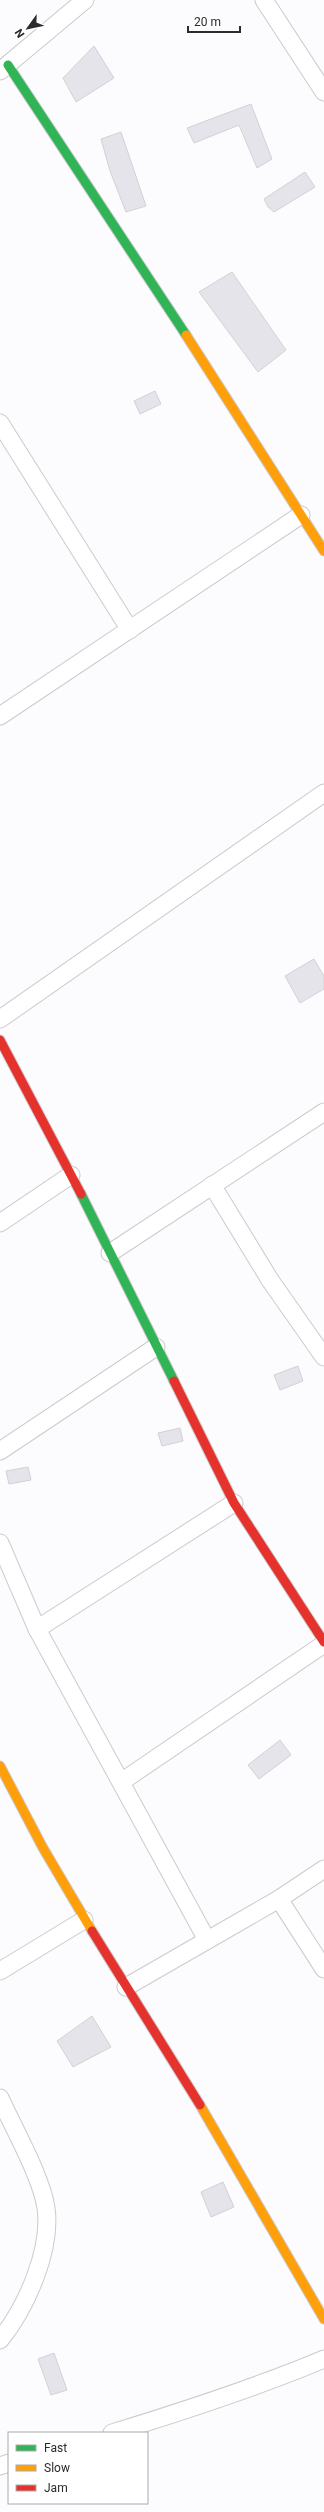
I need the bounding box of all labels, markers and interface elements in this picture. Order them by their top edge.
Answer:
north arrow [8,8,48,48]
scale bar [188,8,240,34]
text: 20 m [194,15,221,29]
text: N [12,26,28,40]
legend [8,2432,148,2504]
text: Fast [44,2441,67,2455]
text: Slow [44,2461,70,2475]
text: Jam [44,2481,68,2495]

